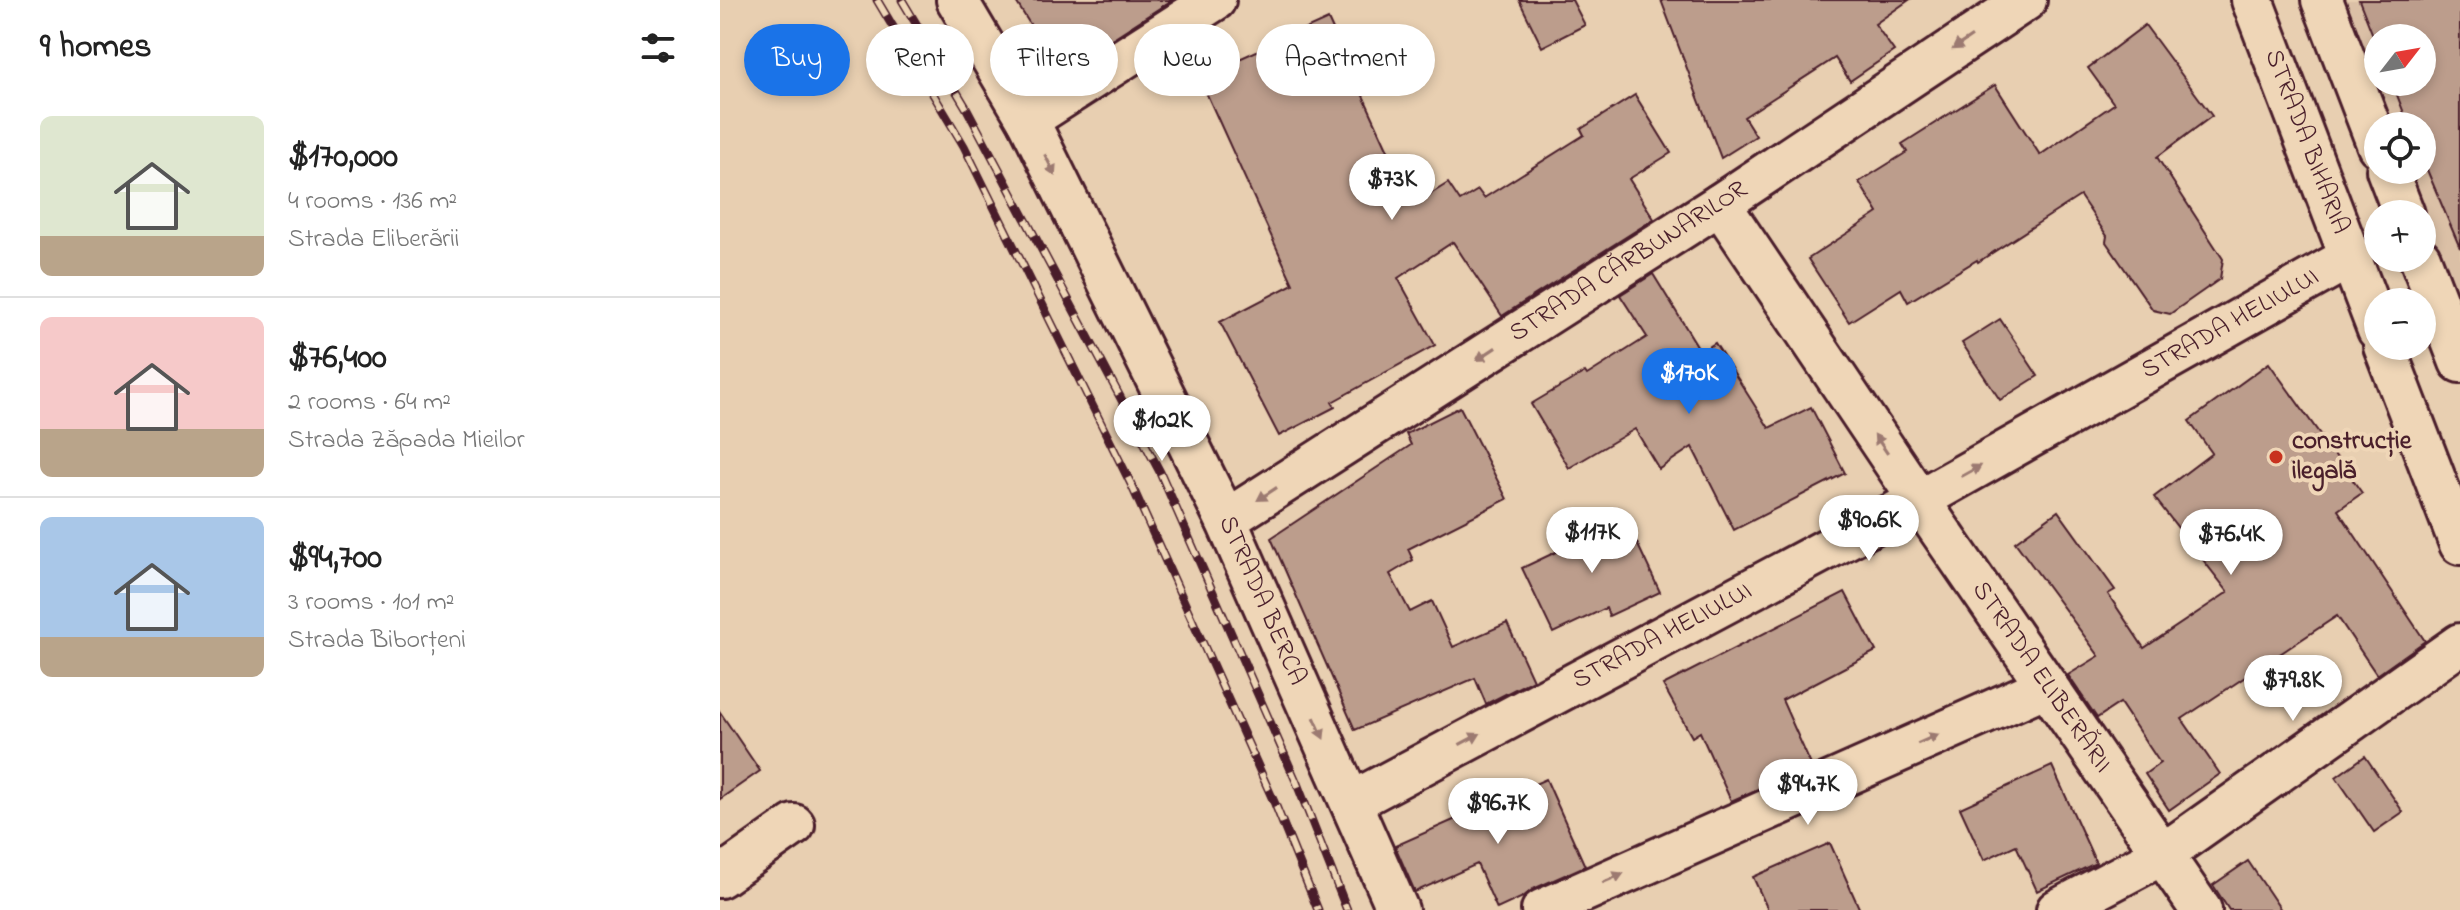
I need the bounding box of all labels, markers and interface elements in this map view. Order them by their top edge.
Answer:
text: 9 homes [40,23,152,73]
chip: Buy [744,24,850,96]
chip: Rent [866,24,974,96]
chip: Filters [990,24,1118,96]
chip: New [1134,24,1240,96]
chip: Apartment [1256,24,1435,96]
north arrow [2364,24,2436,96]
map controls [2364,24,2436,360]
icon: filters [636,26,680,70]
one-way arrow [1951,35,1972,50]
street label: STRADA BIHARIA [2254,44,2359,240]
button: locate [2364,112,2436,184]
text: $170,000 [288,133,398,183]
icon: home [104,148,200,244]
one-way arrow [1044,154,1057,177]
pin: $73K [1345,154,1439,222]
text: $73K [1367,161,1417,199]
street label: STRADA CĂRBUNARILOR [1502,171,1756,353]
text: 4 rooms · 136 m² [288,183,457,221]
button: + [2364,200,2436,272]
text: Strada Eliberării [288,221,460,259]
street label: STRADA HELIULUI [2135,259,2326,390]
button: − [2364,288,2436,360]
text: $76,400 [288,334,387,384]
one-way arrow [1475,346,1497,360]
pin: $170K [1633,348,1745,416]
icon: home [104,349,200,445]
text: $170K [1660,355,1718,393]
text: 2 rooms · 64 m² [288,384,451,422]
pin: $102K [1106,395,1218,463]
text: $102K [1132,402,1192,440]
text: Strada Zăpada Mieilor [288,422,525,460]
place label: construcție ilegală [2292,423,2413,492]
one-way arrow [1874,433,1889,454]
marker: construcție ilegală [2267,448,2285,466]
one-way arrow [1960,464,1982,478]
one-way arrow [1256,486,1278,501]
pin: $90.6K [1804,495,1934,563]
text: $90.6K [1837,502,1901,540]
pin: $117K [1536,507,1648,575]
pin: $76.4K [2166,509,2296,577]
street label: STRADA BERCA [1208,510,1316,692]
text: $117K [1564,514,1620,552]
text: $76.4K [2198,516,2264,554]
text: $94,700 [288,534,382,584]
icon: home [104,549,200,645]
street label: STRADA HELIULUI [1566,573,1759,700]
street label: STRADA ELIBERĂRII [1961,574,2121,781]
text: 3 rooms · 101 m² [288,584,454,622]
text: Strada Biborțeni [288,622,466,660]
pin: $79.8K [2228,655,2358,723]
text: $79.8K [2262,662,2324,700]
one-way arrow [1312,717,1326,740]
one-way arrow [1459,732,1482,745]
one-way arrow [1916,732,1940,746]
pin: $94.7K [1743,759,1873,827]
text: $94.7K [1777,766,1839,804]
pin: $96.7K [1433,778,1563,846]
text: $96.7K [1466,785,1530,823]
one-way arrow [1602,872,1625,885]

